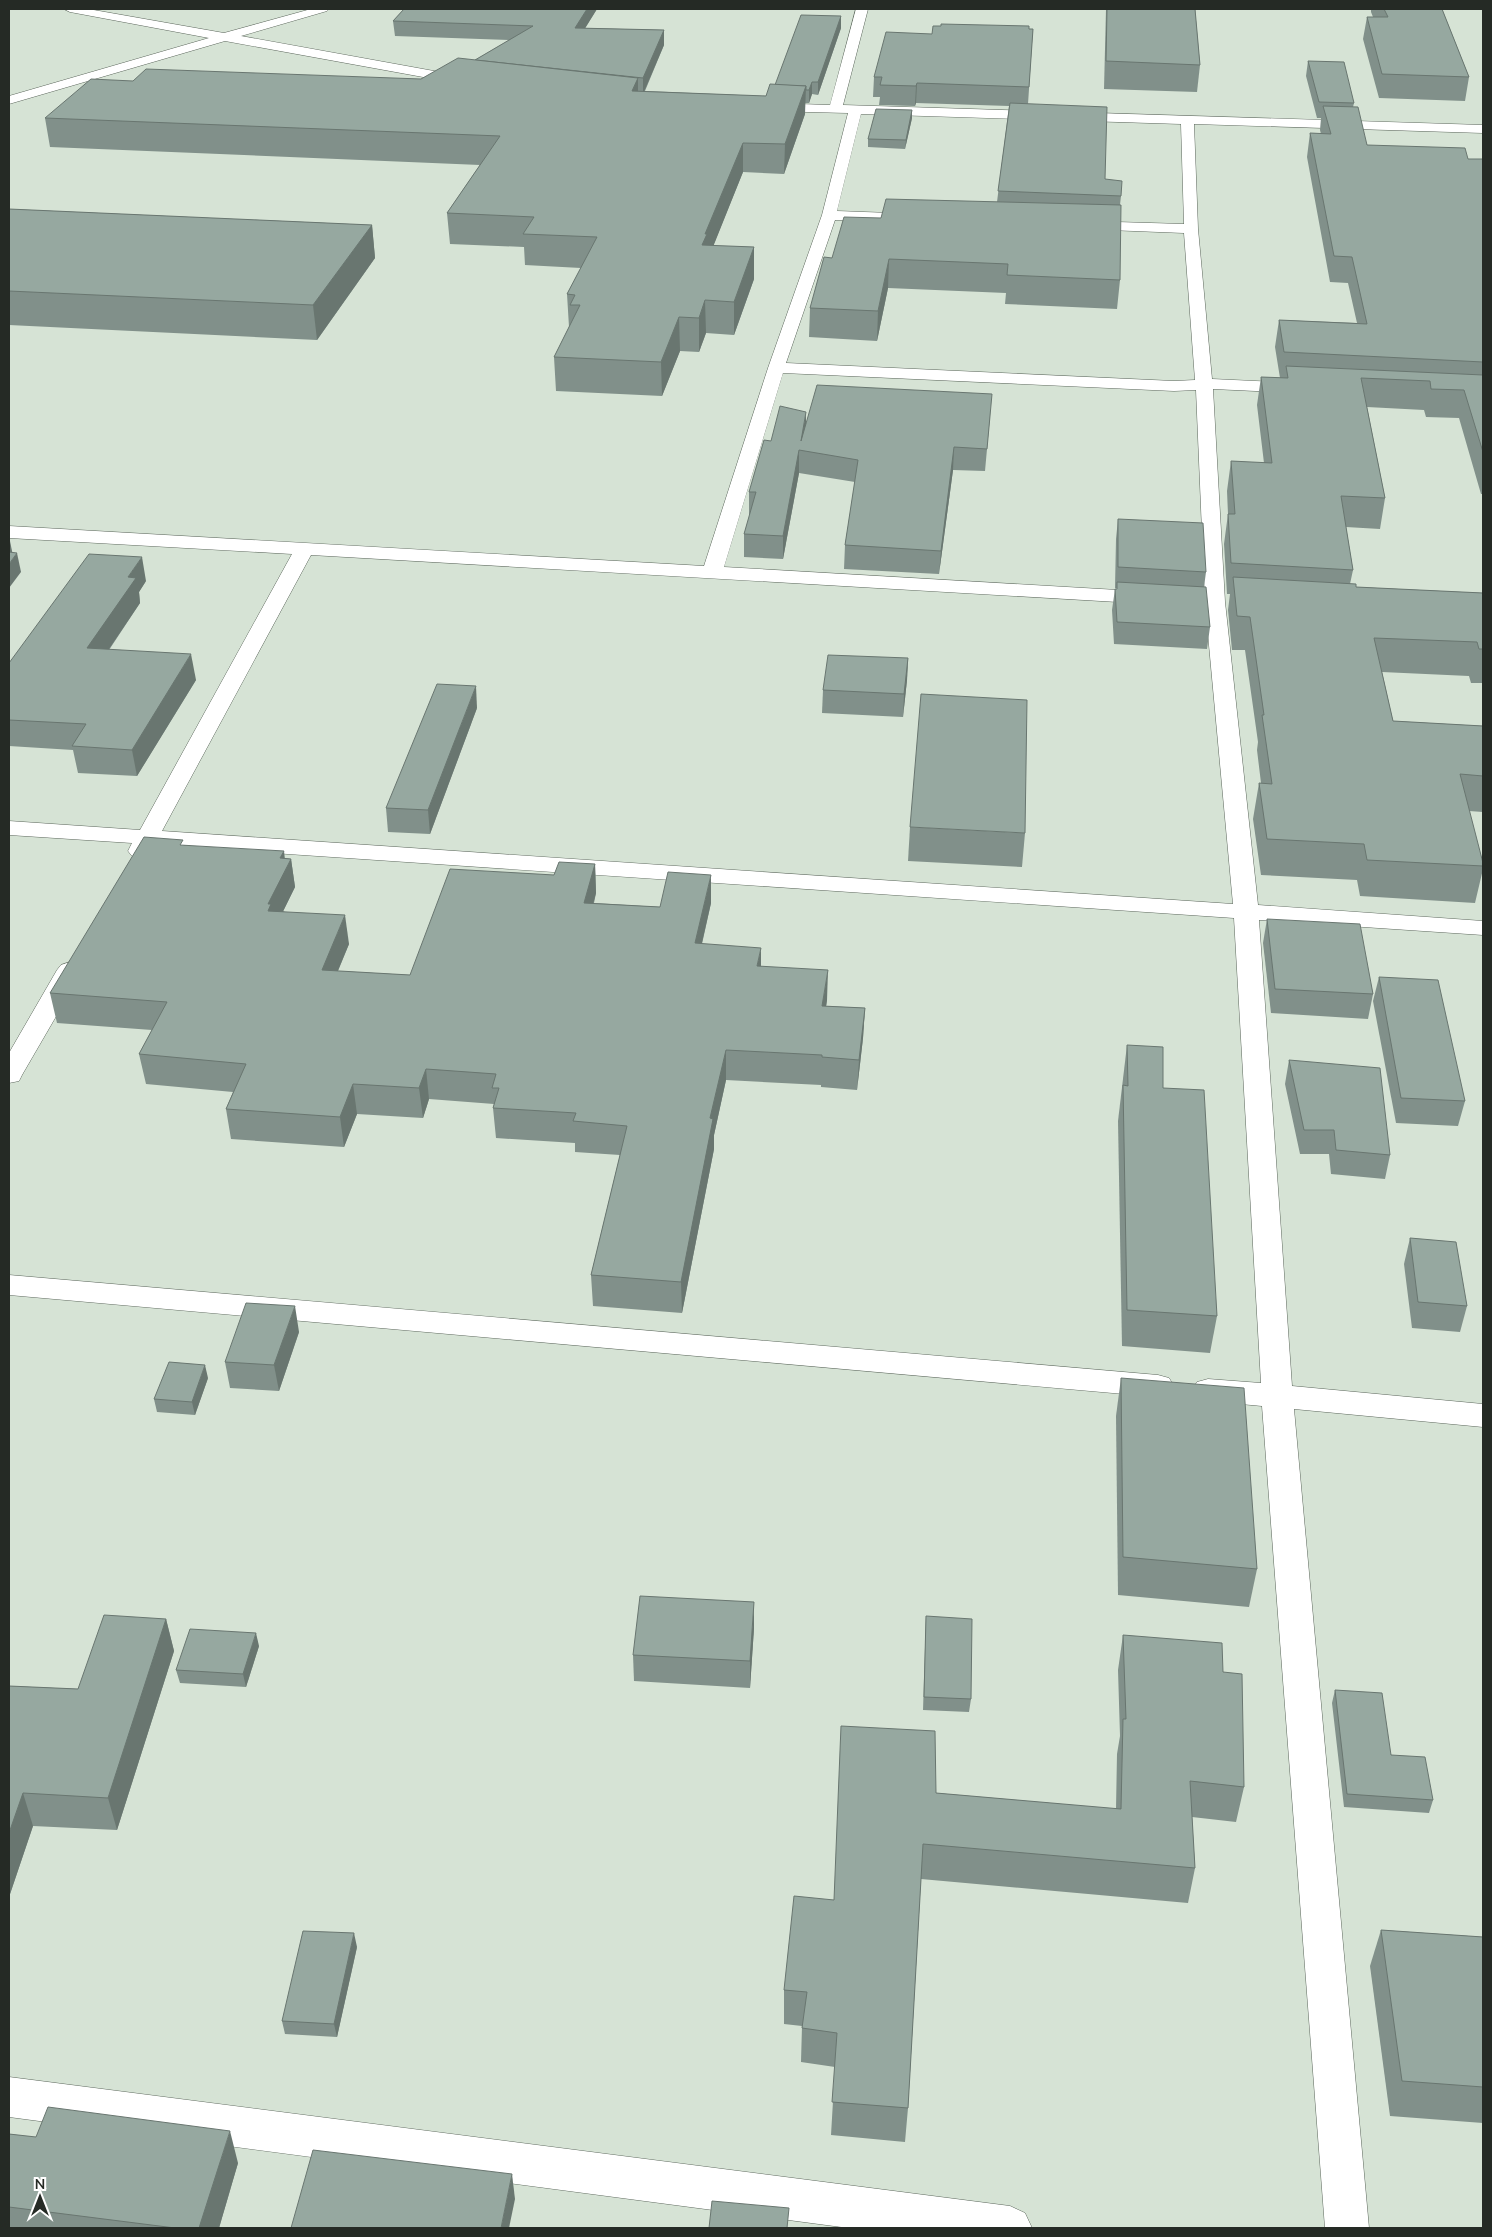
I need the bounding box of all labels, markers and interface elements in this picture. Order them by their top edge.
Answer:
north arrow [15,2172,65,2222]
text: N [35,2175,45,2194]

